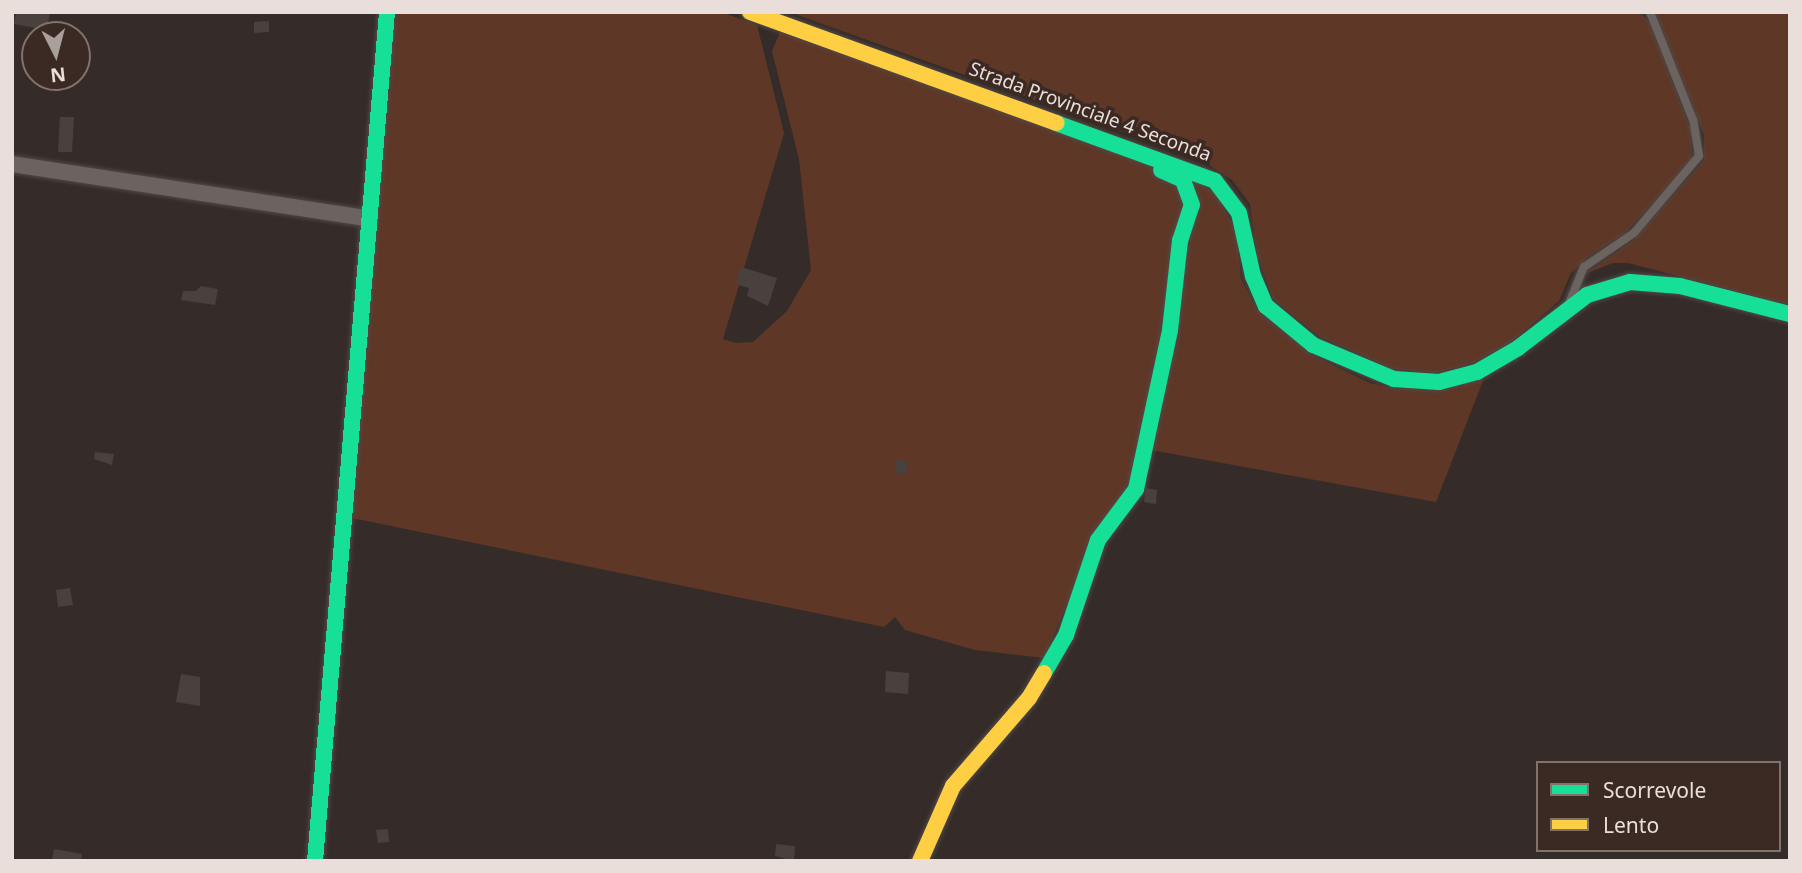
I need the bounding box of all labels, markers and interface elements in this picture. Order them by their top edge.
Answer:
north arrow [21,21,91,91]
street label: Strada Provinciale 4 Seconda [966,58,1214,166]
text: N [49,61,67,89]
legend [1536,761,1781,852]
text: Scorrevole [1603,776,1706,804]
text: Lento [1603,811,1659,839]

